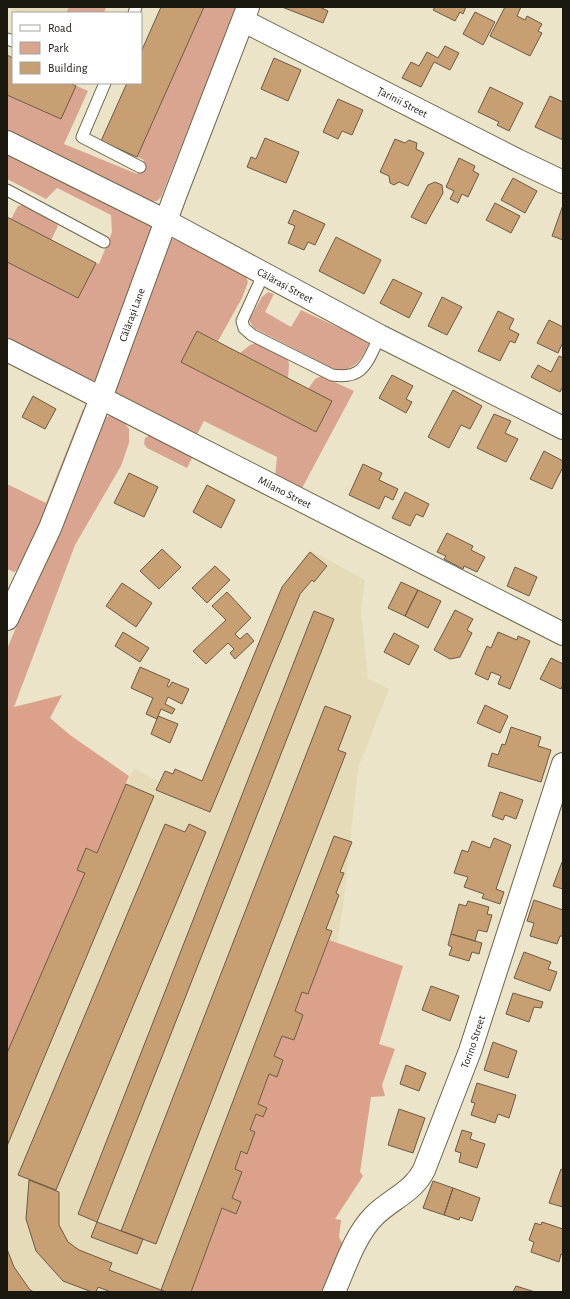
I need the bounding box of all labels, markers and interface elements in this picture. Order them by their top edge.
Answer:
legend [12,12,142,84]
text: Road [48,22,72,34]
text: Park [48,42,69,54]
text: Building [48,62,88,74]
street label: Țarinii Street [375,85,430,120]
street label: Călărași Street [255,266,315,305]
street label: Călărași Lane [117,287,147,343]
street label: Milano Street [256,474,313,511]
street label: Torino Street [459,1014,487,1070]

